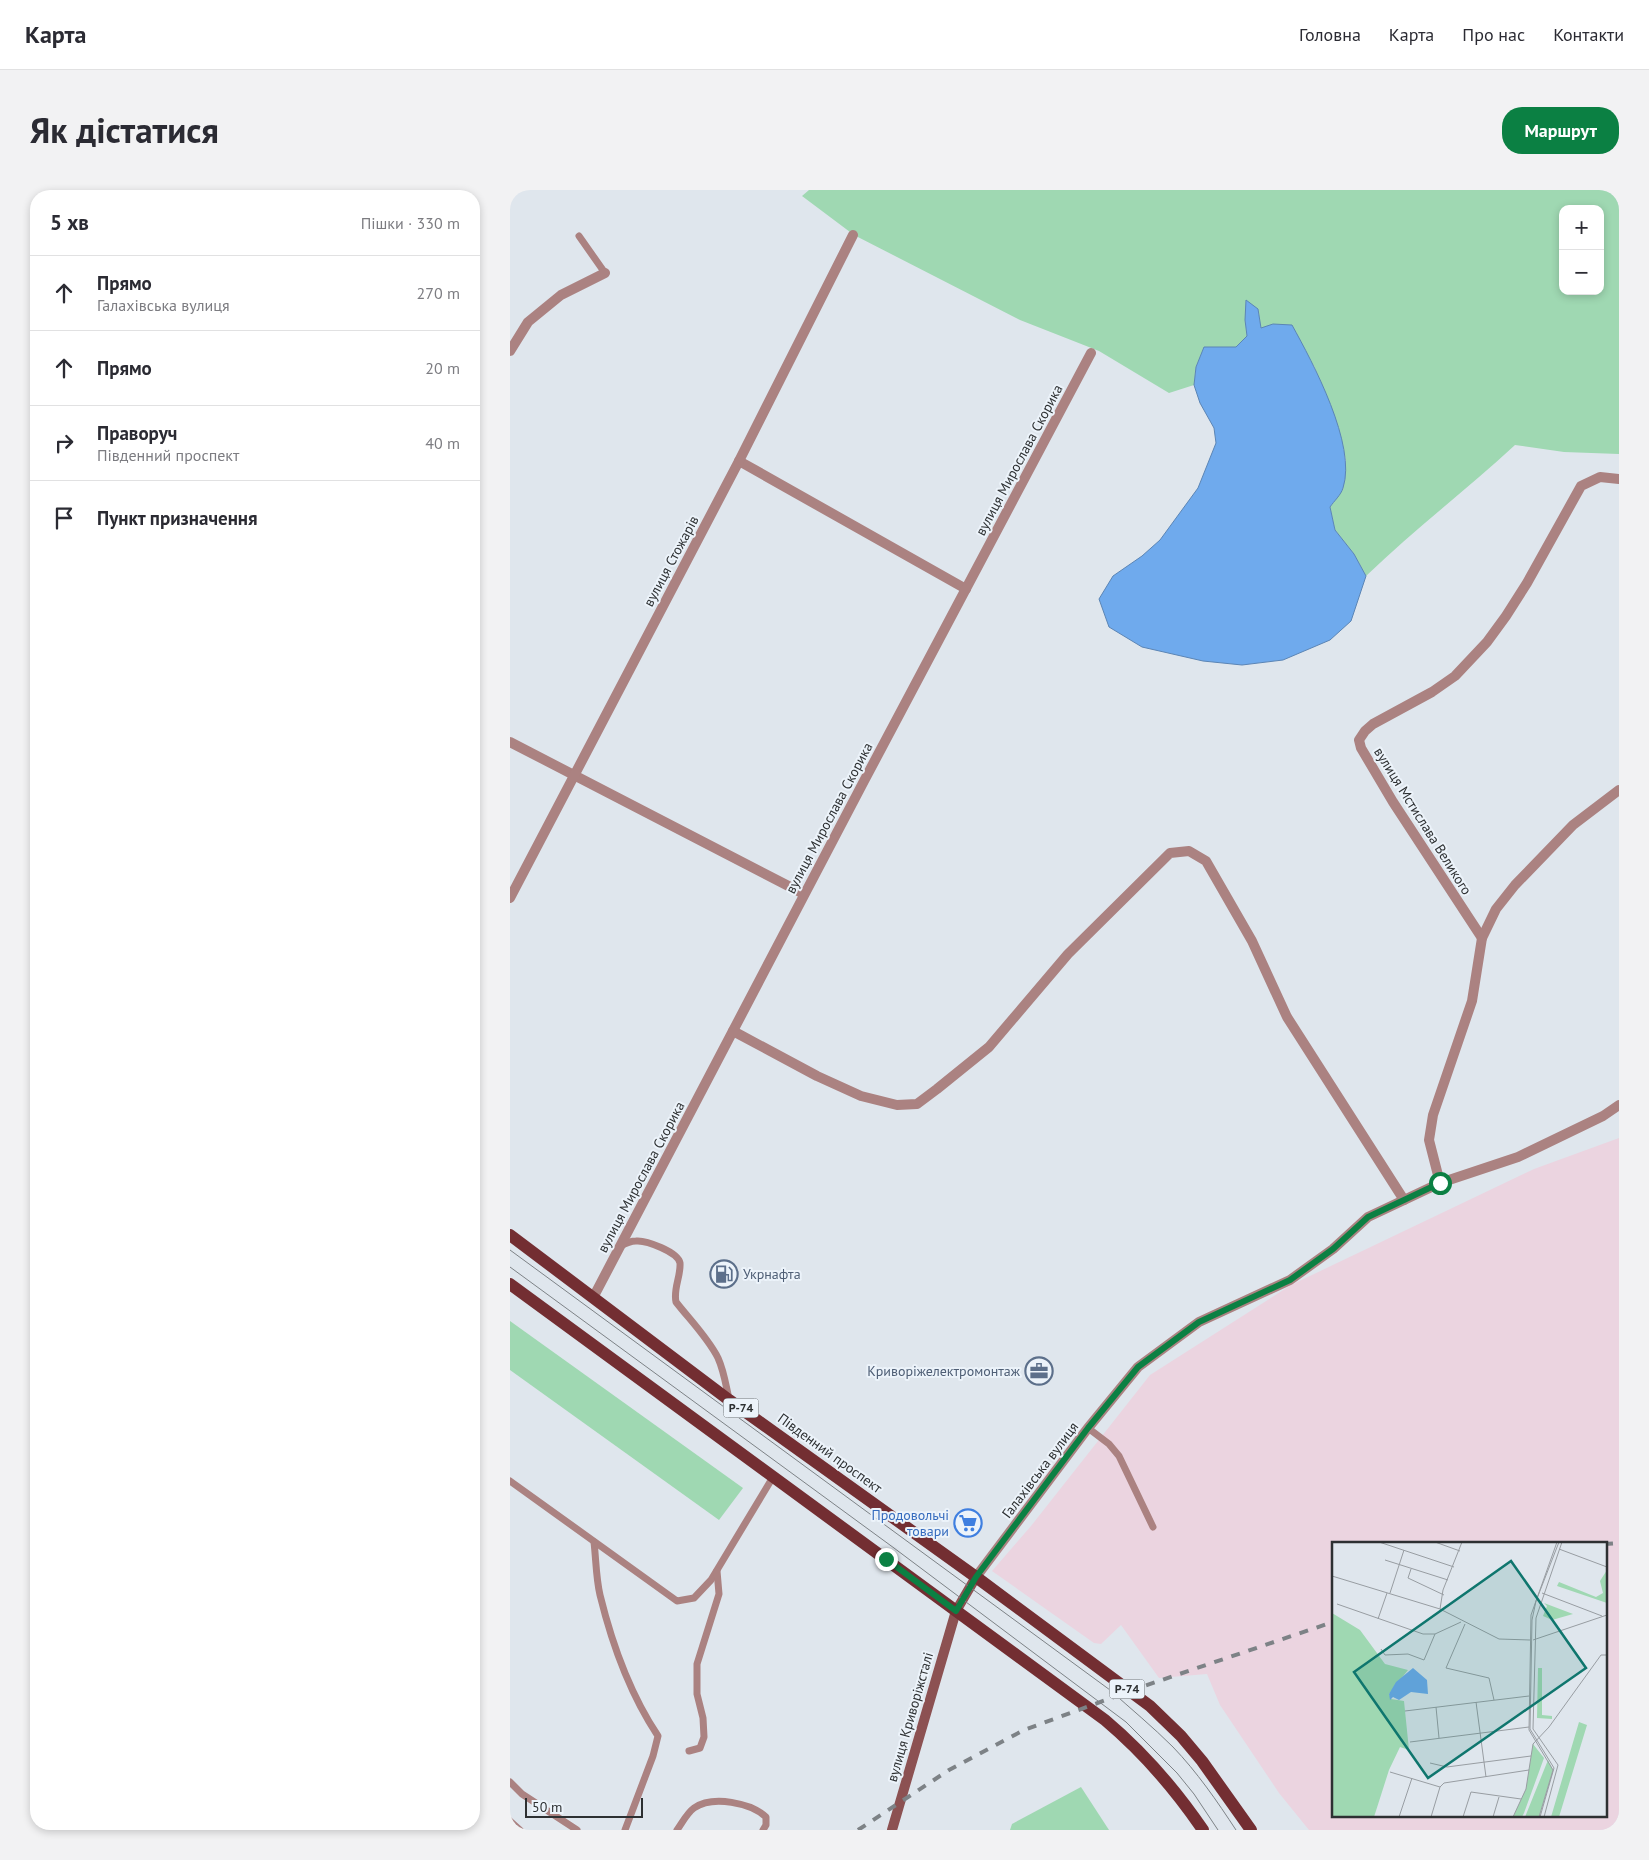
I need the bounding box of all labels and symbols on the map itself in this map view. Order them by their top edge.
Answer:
street label: вулиця Мирослава Скорика [971,381,1067,539]
street label: вулиця Стожарів [639,512,703,610]
street label: вулиця Мирослава Скорика [781,739,877,897]
street label: вулиця Мстислава Великого [1370,744,1476,898]
street label: вулиця Мирослава Скорика [593,1098,689,1256]
route start [1429,1172,1452,1195]
fuel station icon: Укрнафта [709,1259,739,1289]
place label: Укрнафта [743,1265,801,1283]
office icon: Криворіжелектромонтаж [1024,1356,1054,1386]
place label: Криворіжелектромонтаж [867,1362,1021,1380]
road number: Р-74 [724,1398,758,1418]
street label: Південний проспект [774,1409,886,1497]
street label: Галахівська вулиця [998,1418,1082,1522]
place label: Продовольчі товари [872,1506,949,1540]
supermarket icon: Продовольчі товари [953,1508,983,1538]
inset map [1332,1542,1606,1818]
route end [875,1548,898,1571]
street label: вулиця Криворіжсталі [883,1650,937,1784]
road number: Р-74 [1110,1680,1144,1698]
scale bar [525,1795,642,1818]

